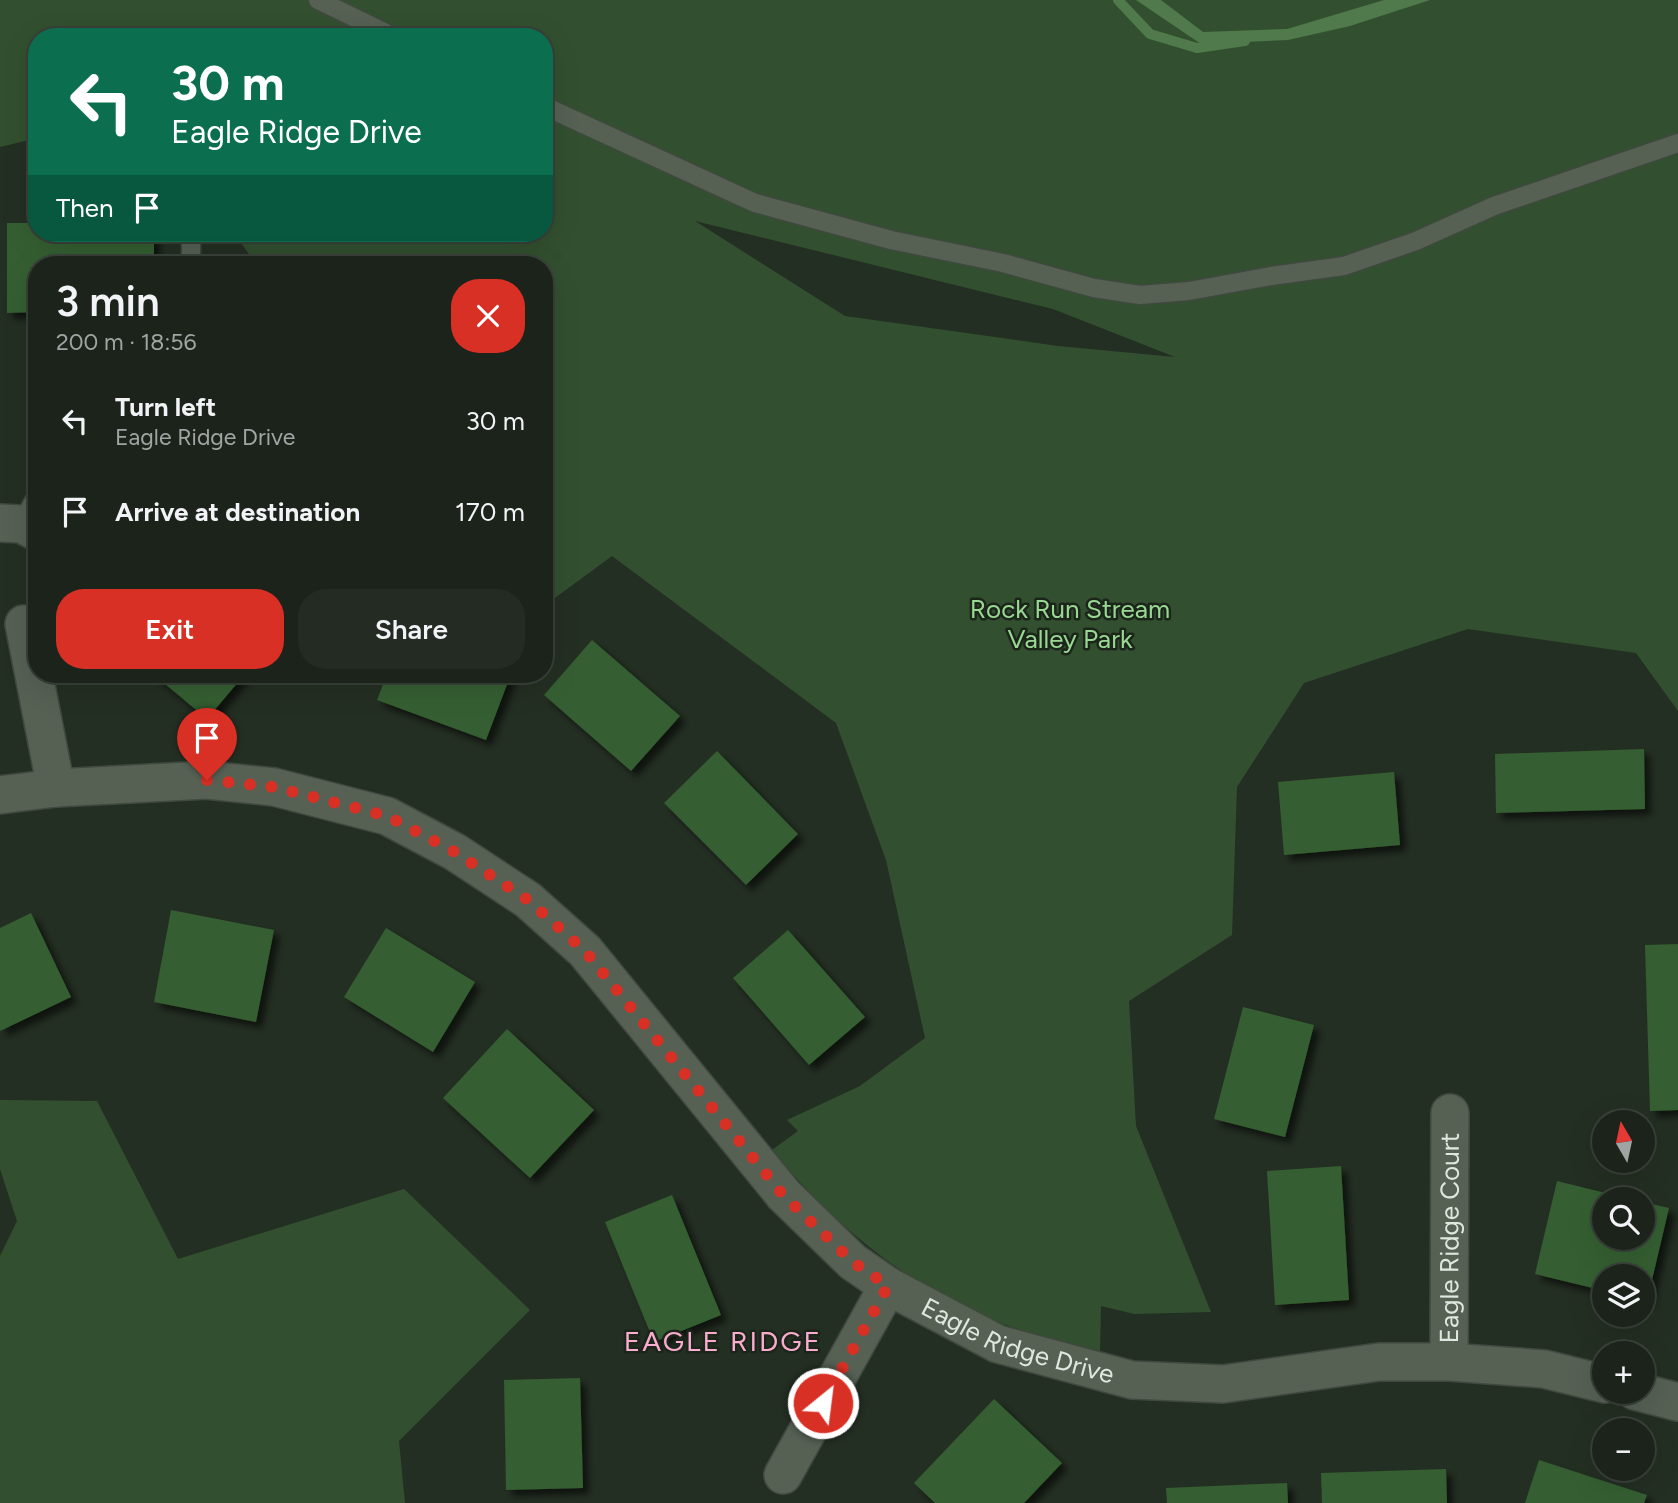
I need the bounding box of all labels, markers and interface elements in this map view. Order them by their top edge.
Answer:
text: 30 m [171,53,284,112]
icon: left [56,56,147,147]
text: Eagle Ridge Drive [171,113,422,151]
icon: arrive [128,189,166,227]
text: Then [56,192,114,224]
text: 3 min [56,276,160,327]
button: close [451,279,525,353]
text: 200 m · 18:56 [56,328,196,356]
text: Turn left [115,391,216,423]
icon: left [56,402,94,440]
text: 30 m [466,405,525,437]
text: Eagle Ridge Drive [115,423,295,451]
icon: arrive [56,493,94,531]
text: Arrive at destination [115,496,360,528]
text: 170 m [455,496,525,528]
button: Exit [56,589,284,669]
button: Share [298,589,525,669]
park label: Rock Run Stream Valley Park [970,593,1170,655]
pin [177,708,237,780]
icon: arrive [188,719,226,757]
north arrow [1592,1110,1656,1172]
map controls [1592,1110,1655,1481]
street label: Eagle Ridge Court [1433,1132,1466,1343]
button: search [1592,1187,1655,1250]
button: layers [1592,1264,1655,1327]
street label: Eagle Ridge Drive [916,1291,1118,1391]
district label: EAGLE RIDGE [624,1324,822,1358]
button: + [1592,1341,1655,1404]
position arrow [786,1366,860,1440]
button: − [1592,1418,1655,1481]

